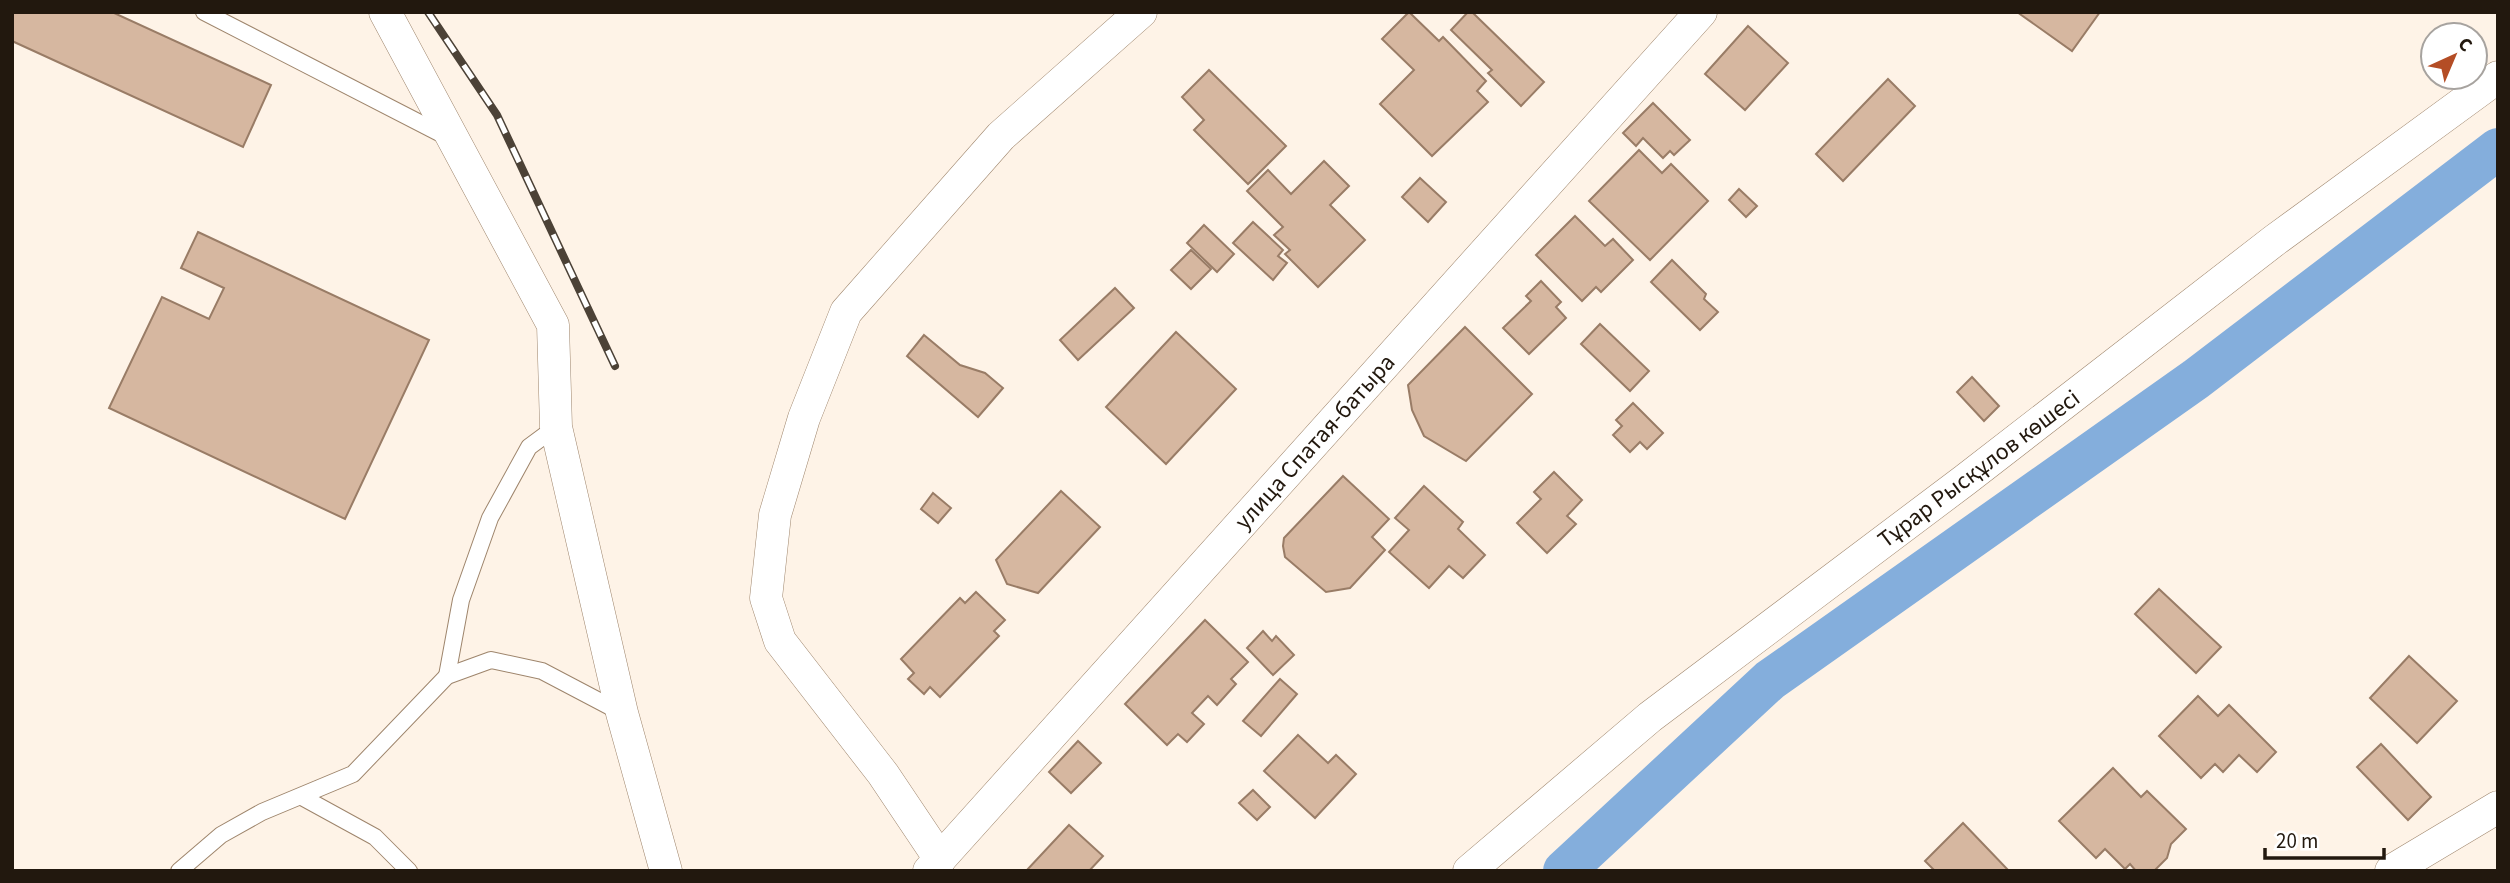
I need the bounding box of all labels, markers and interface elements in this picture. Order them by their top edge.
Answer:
north arrow [2419,21,2489,91]
text: С [2451,31,2478,58]
street label: улица Спатая-батыра [1226,346,1404,538]
street label: Тұрар Рысқұлов көшесі [1871,381,2087,557]
scale bar [2265,816,2384,860]
text: 20 m [2276,826,2318,856]

